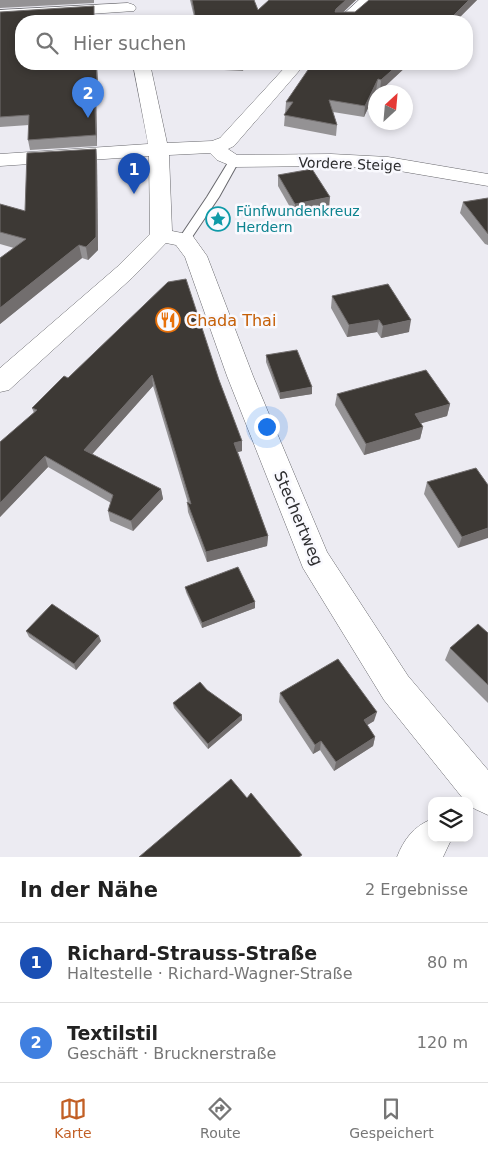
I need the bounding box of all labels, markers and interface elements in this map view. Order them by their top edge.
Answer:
search box [15,15,473,70]
icon: search [33,29,61,57]
text: Hier suchen [73,32,186,54]
pin: 2 [72,77,104,118]
north arrow [368,85,413,130]
pin: 1 [118,153,150,194]
street label: Vordere Steige [298,154,402,174]
place label: Fünfwundenkreuz Herdern [236,203,360,235]
place icon: Fünfwundenkreuz Herdern [205,206,231,232]
restaurant icon: Chada Thai [155,307,181,333]
place label: Chada Thai [186,311,276,330]
your location [254,414,280,440]
street label: Stechertweg [270,468,327,568]
map controls [428,797,473,842]
button: layers [428,797,473,842]
text: In der Nähe [20,878,158,902]
text: 2 Ergebnisse [365,880,468,899]
text: Richard-Strauss-Straße [67,942,317,964]
text: 1 [30,953,42,972]
text: 80 m [427,953,468,972]
text: Haltestelle · Richard-Wagner-Straße [67,964,353,983]
text: Textilstil [67,1022,158,1044]
text: 2 [30,1033,42,1052]
text: 120 m [417,1033,468,1052]
text: Geschäft · Brucknerstraße [67,1044,276,1063]
tab: Karte [54,1095,92,1141]
tab: Route [200,1095,241,1141]
tab: Gespeichert [349,1095,434,1141]

